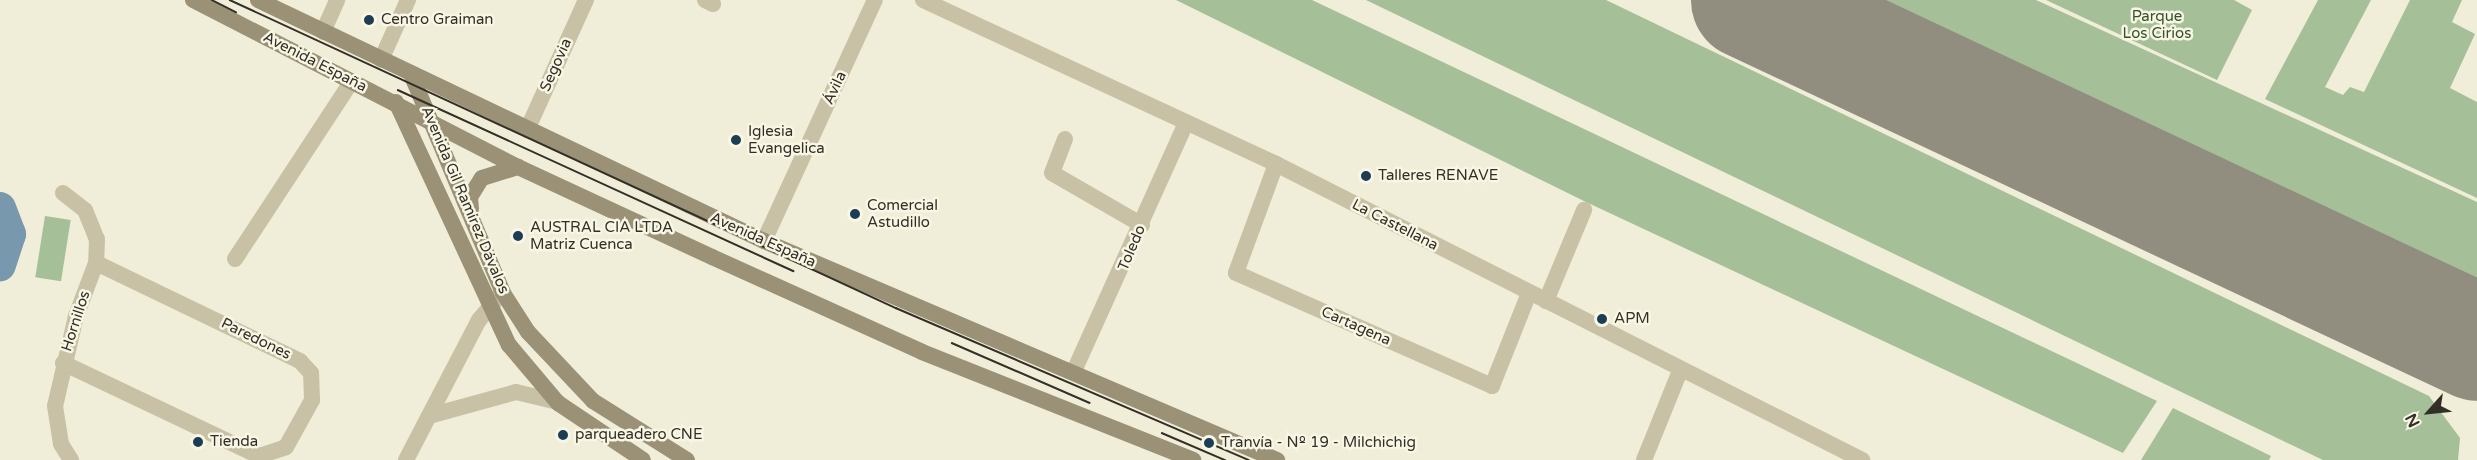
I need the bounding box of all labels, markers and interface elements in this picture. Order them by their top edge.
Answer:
park label: Parque Los Cirios [2123,7,2191,42]
place label: Centro Graiman [381,11,493,29]
marker: Centro Graiman [362,13,376,27]
street label: Avenida España [260,28,370,96]
street label: Segovia [536,36,576,94]
street label: Ávila [820,69,850,107]
street label: Avenida Gil Ramírez Dávalos [417,103,513,297]
place label: Iglesia Evangelica [748,122,825,157]
marker: Iglesia Evangelica [729,133,743,147]
place label: Talleres RENAVE [1378,167,1498,185]
marker: Talleres RENAVE [1359,169,1373,183]
place label: Comercial Astudillo [867,196,938,231]
street label: La Castellana [1349,196,1441,254]
marker: Comercial Astudillo [848,207,862,221]
street label: Avenida España [707,209,819,271]
place label: AUSTRAL CIA LTDA Matriz Cuenca [530,218,673,253]
street label: Toledo [1114,222,1150,274]
marker: AUSTRAL CIA LTDA Matriz Cuenca [511,229,525,243]
street label: Hornillos [58,288,94,354]
street label: Cartagena [1318,303,1394,349]
place label: APM [1614,310,1650,328]
marker: APM [1595,312,1609,326]
street label: Paredones [218,314,294,364]
north arrow [2399,382,2459,442]
text: N [2401,410,2425,430]
place label: parqueadero CNE [575,426,702,444]
marker: parqueadero CNE [556,428,570,442]
place label: Tienda [210,433,258,451]
place label: Tranvía - Nº 19 - Milchichig [1221,434,1416,452]
marker: Tienda [191,435,205,449]
marker: Tranvía - Nº 19 - Milchichig [1202,436,1216,450]

